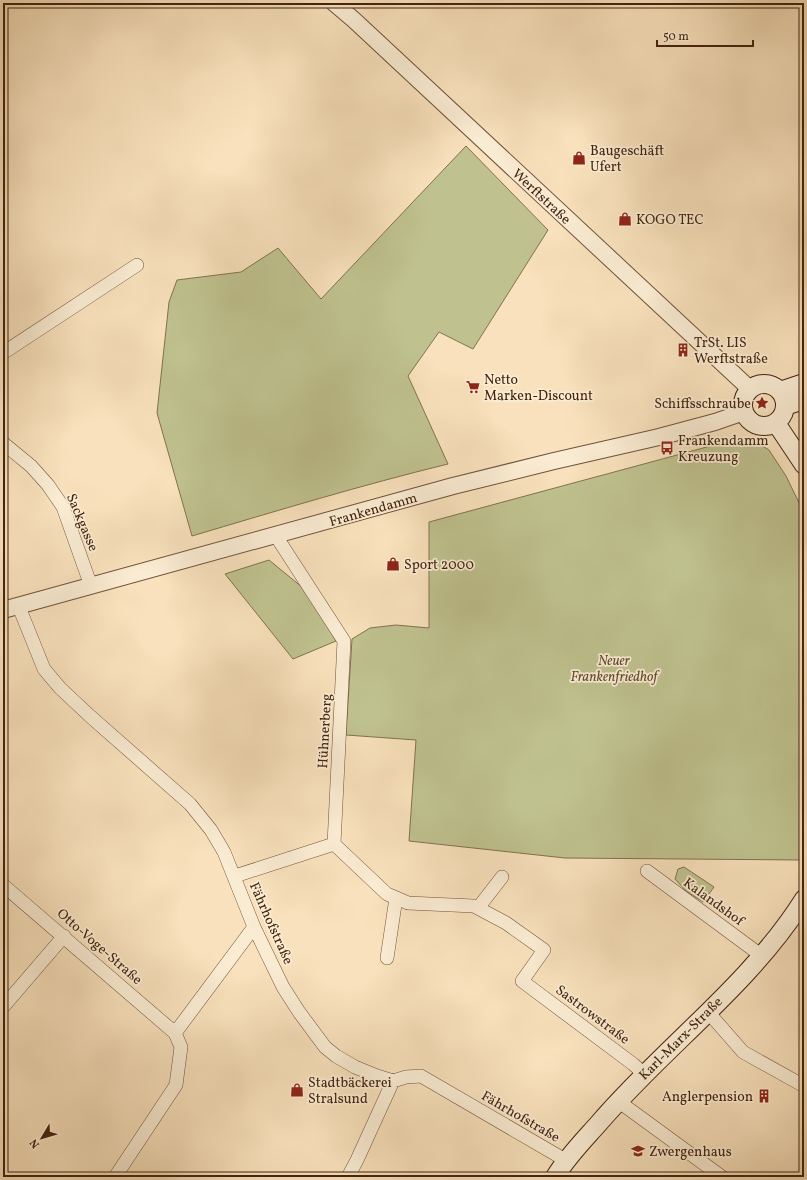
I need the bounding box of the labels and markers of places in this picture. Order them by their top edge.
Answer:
place label: Baugeschäft Ufert [590,142,665,177]
shop icon: Baugeschäft Ufert [571,150,587,166]
shop icon: KOGO TEC [617,211,633,227]
place label: KOGO TEC [636,211,704,230]
place label: TrSt. LIS Werftstraße [694,334,768,369]
building icon: TrSt. LIS Werftstraße [675,342,691,358]
place label: Netto Marken-Discount [484,371,593,406]
supermarket icon: Netto Marken-Discount [465,379,481,395]
place label: Schiffsschraube [654,395,751,414]
place icon: Schiffsschraube [754,395,770,411]
place label: Frankendamm Kreuzung [678,432,769,467]
bus stop icon: Frankendamm Kreuzung [659,440,675,456]
shop icon: Sport 2000 [385,556,401,572]
place label: Sport 2000 [404,556,474,575]
place label: Stadtbäckerei Stralsund [308,1074,392,1109]
shop icon: Stadtbäckerei Stralsund [289,1082,305,1098]
place label: Anglerpension [662,1088,753,1107]
building icon: Anglerpension [756,1088,772,1104]
school or university icon: Zwergenhaus [630,1143,646,1159]
place label: Zwergenhaus [649,1143,732,1162]

